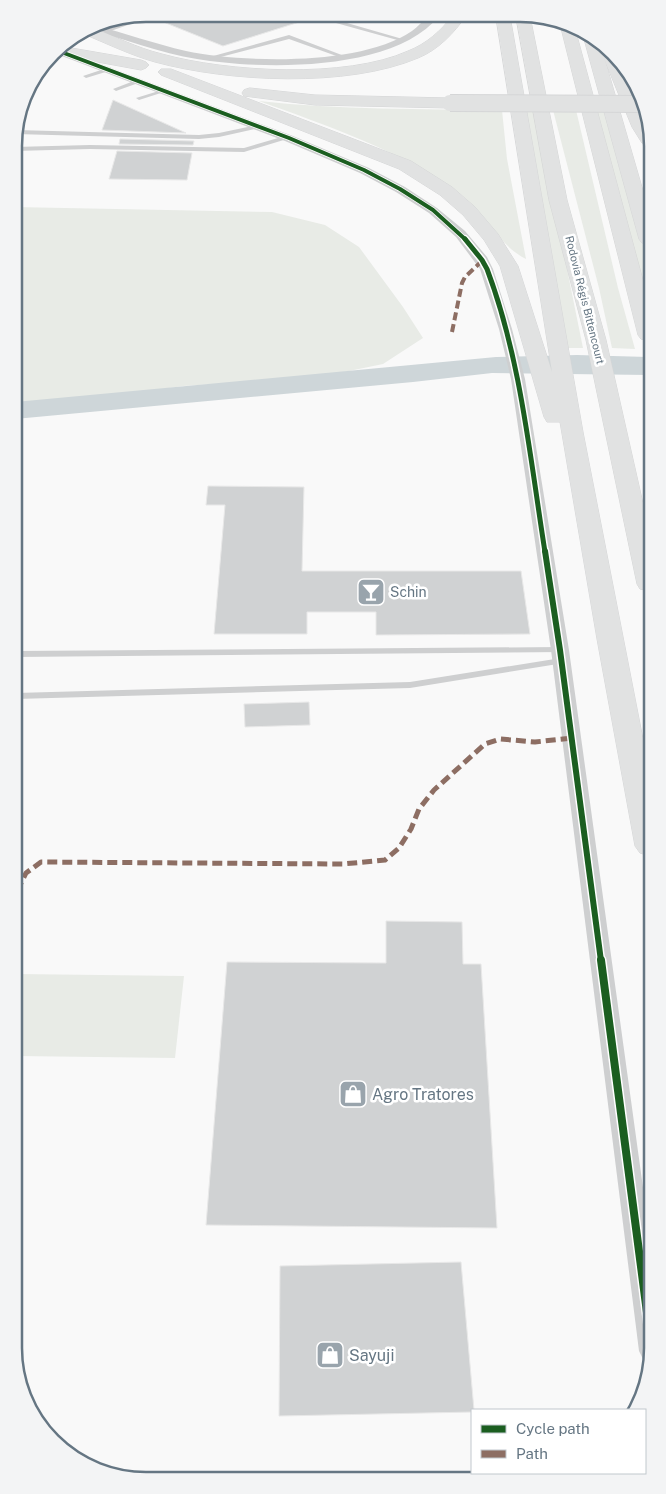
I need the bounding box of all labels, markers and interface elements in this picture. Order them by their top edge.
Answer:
street label: Rodovia Régis Bittencourt [563,235,607,365]
bar icon: Schin [356,577,386,607]
place label: Schin [390,584,427,600]
shop icon: Agro Tratores [338,1079,368,1109]
place label: Agro Tratores [372,1085,474,1104]
shop icon: Sayuji [315,1340,345,1370]
place label: Sayuji [349,1346,394,1365]
legend [471,1409,646,1474]
text: Cycle path [516,1420,590,1437]
text: Path [516,1445,548,1462]

